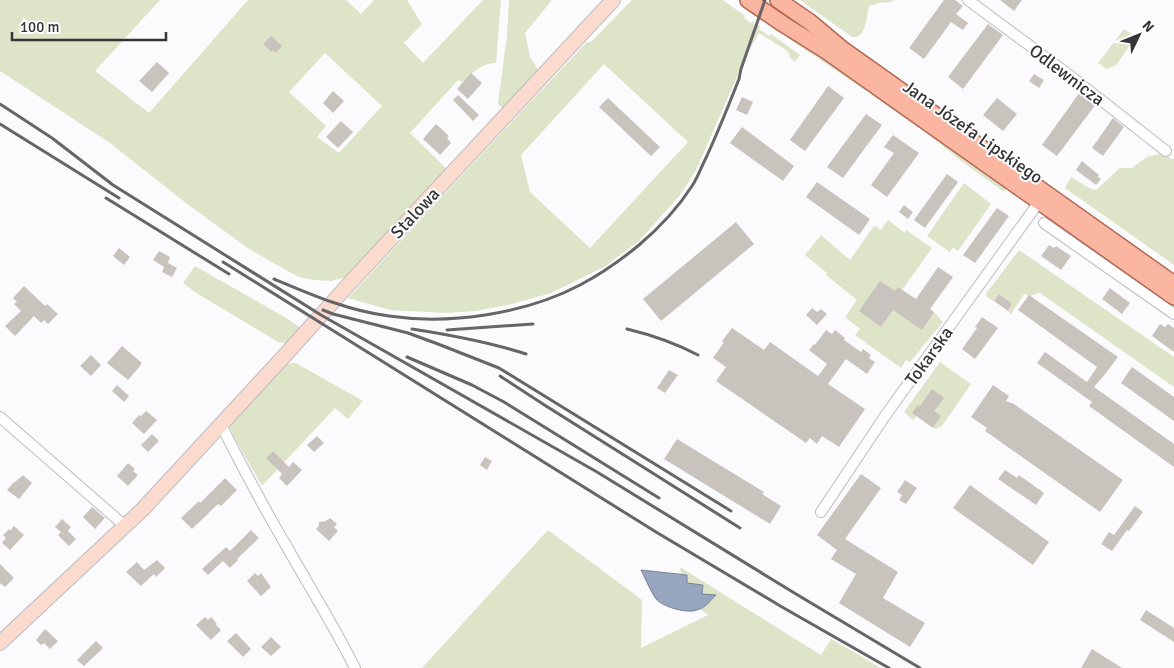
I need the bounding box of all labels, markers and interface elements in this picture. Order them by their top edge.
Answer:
scale bar [12,10,166,42]
north arrow [1114,10,1164,60]
text: N [1139,17,1158,36]
text: 100 m [20,18,60,36]
street label: Odlewnicza [1025,40,1109,110]
street label: Jana Józefa Lipskiego [899,75,1047,189]
street label: Stalowa [386,183,444,243]
street label: Tokarska [900,322,958,390]

